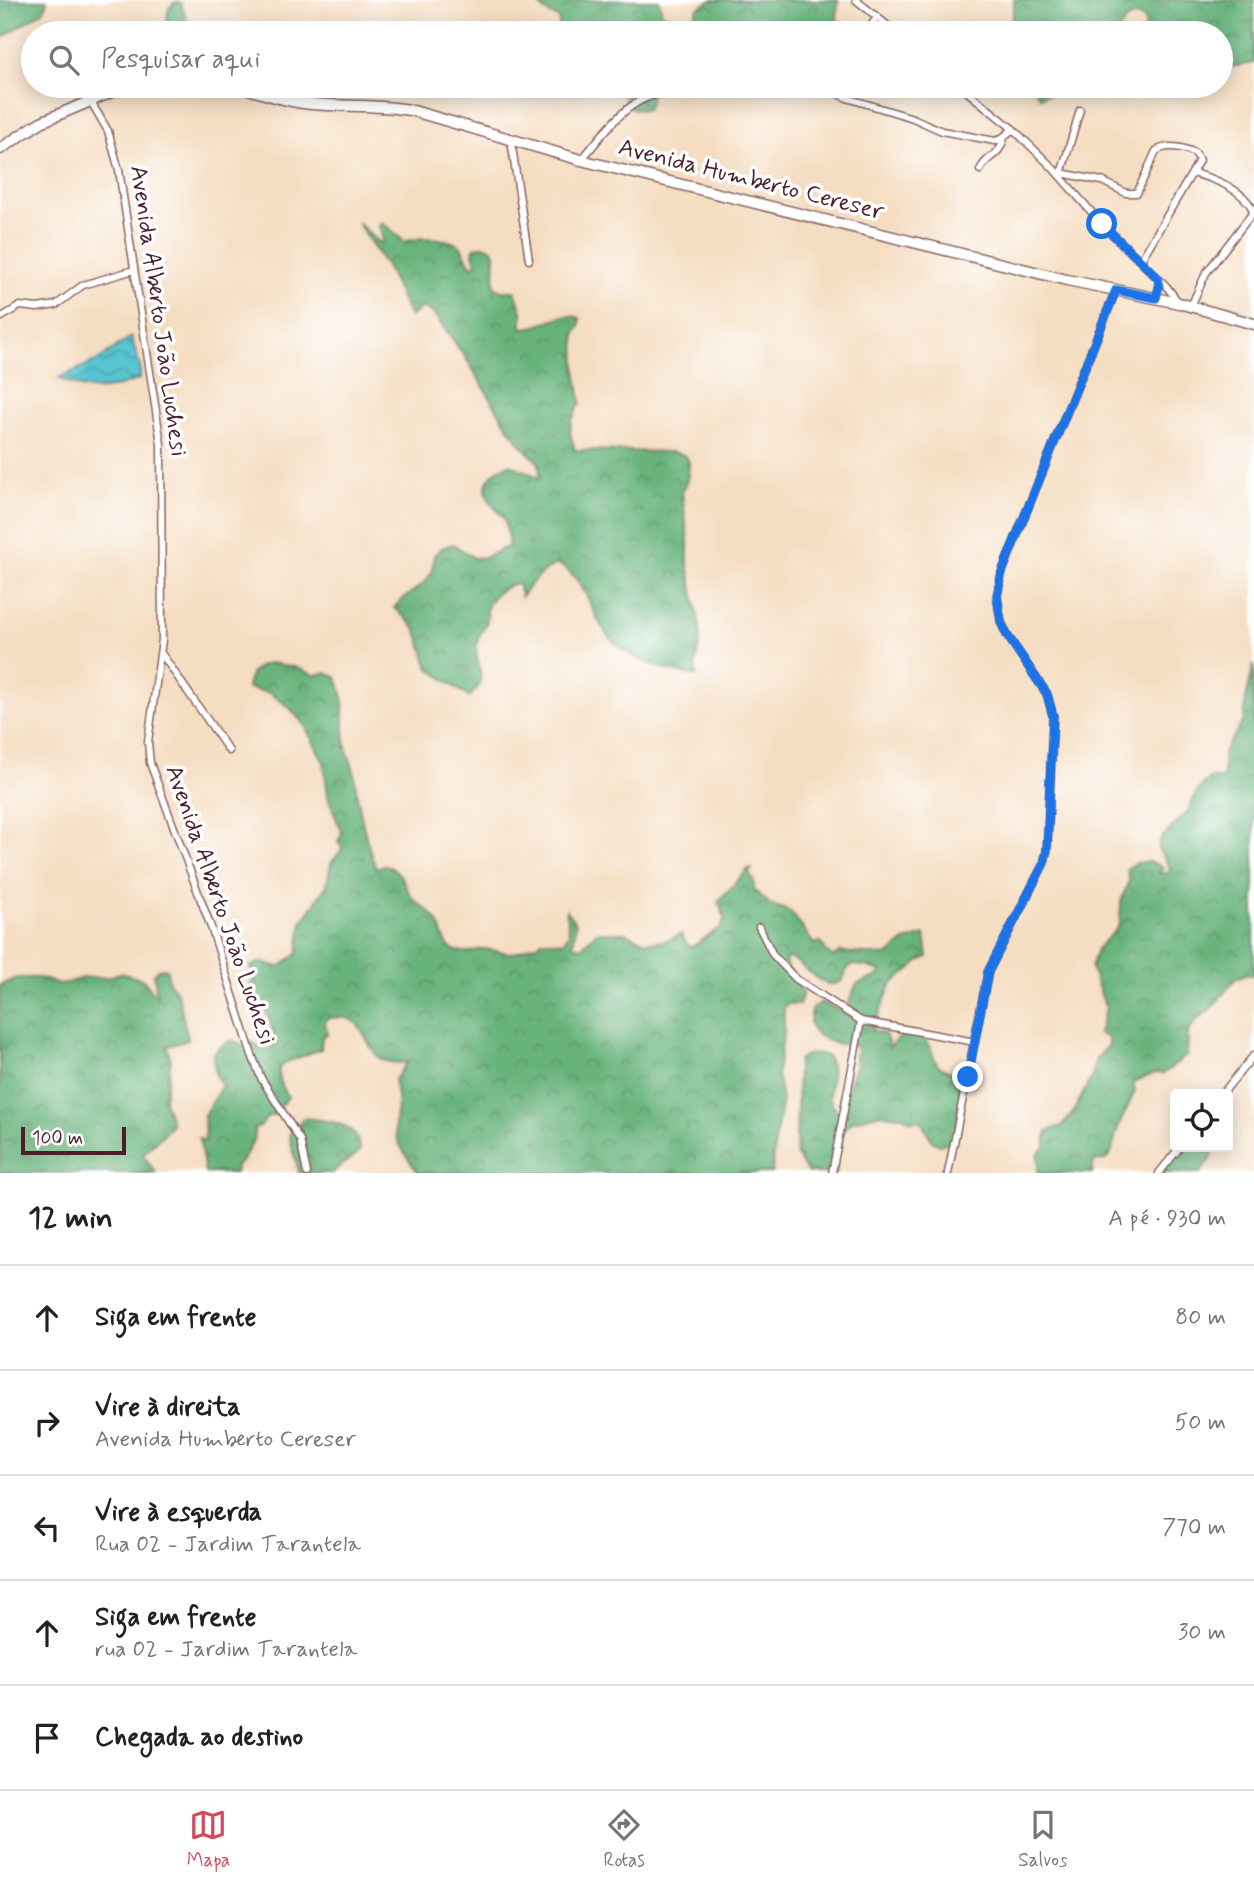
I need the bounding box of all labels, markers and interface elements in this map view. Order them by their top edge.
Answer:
search box [21,21,1233,98]
icon: search [45,41,83,79]
text: Pesquisar aqui [101,43,260,77]
street label: Avenida Humberto Cereser [615,132,888,228]
street label: Avenida Alberto João Luchesi [122,163,194,459]
route start [1086,208,1117,239]
street label: Avenida Alberto João Luchesi [158,761,282,1049]
route end [952,1061,983,1092]
map controls [1170,1089,1233,1152]
button: locate [1170,1089,1233,1152]
scale bar [21,1124,126,1156]
text: 100 m [32,1126,83,1151]
text: 12 min [28,1199,113,1238]
text: A pé · 930 m [1108,1204,1226,1234]
icon: ahead [28,1299,66,1337]
text: Siga em frente [95,1301,256,1335]
text: 80 m [1175,1303,1226,1333]
text: Vire à direita [95,1391,241,1425]
icon: right [28,1404,66,1442]
text: 50 m [1175,1408,1226,1438]
text: Avenida Humberto Cereser [95,1425,356,1455]
text: Vire à esquerda [95,1496,262,1530]
icon: left [28,1509,66,1547]
text: 770 m [1162,1513,1226,1543]
text: Rua 02 - Jardim Tarantela [95,1530,361,1560]
text: Siga em frente [95,1601,256,1635]
icon: ahead [28,1614,66,1652]
text: 30 m [1178,1618,1226,1648]
text: rua 02 - Jardim Tarantela [95,1635,357,1665]
icon: arrive [28,1719,66,1757]
text: Chegada ao destino [95,1721,303,1755]
tab: Mapa [187,1806,230,1873]
tab: Rotas [603,1806,645,1873]
tab: Salvos [1018,1806,1067,1873]

